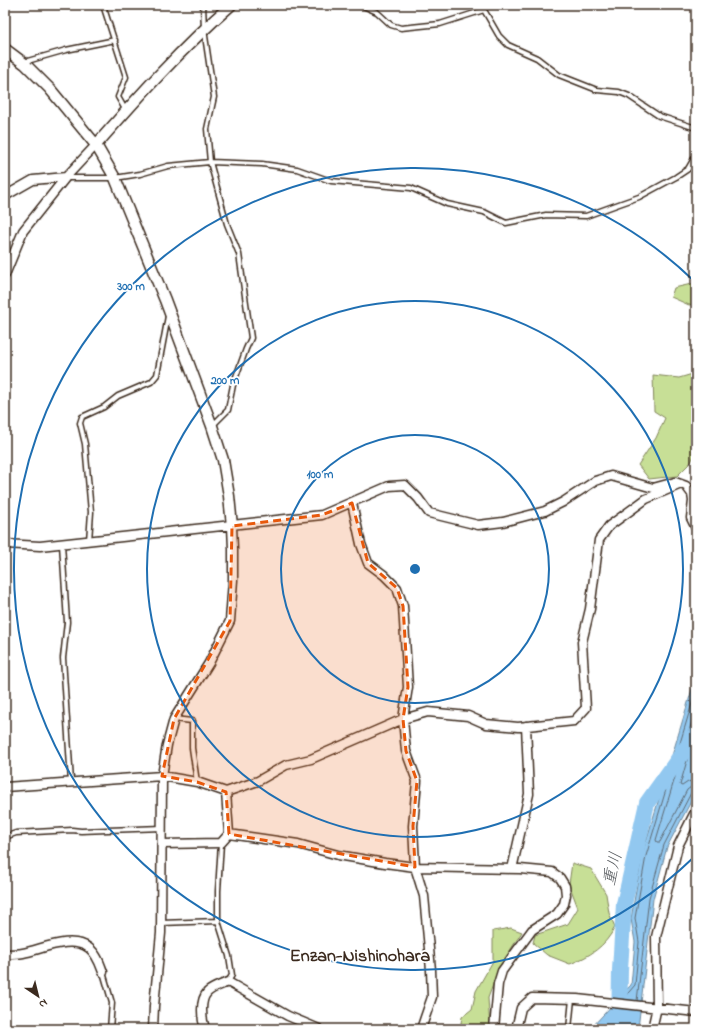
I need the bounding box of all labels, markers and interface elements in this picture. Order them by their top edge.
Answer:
text: 300 m [116,278,146,296]
text: 200 m [210,372,240,390]
text: 100 m [307,466,334,484]
centre of rings [408,562,422,576]
water label: 重川 [597,850,629,888]
district label: Enzan-Nishinohara [290,944,430,970]
north arrow [18,976,58,1016]
text: N [36,995,51,1012]

